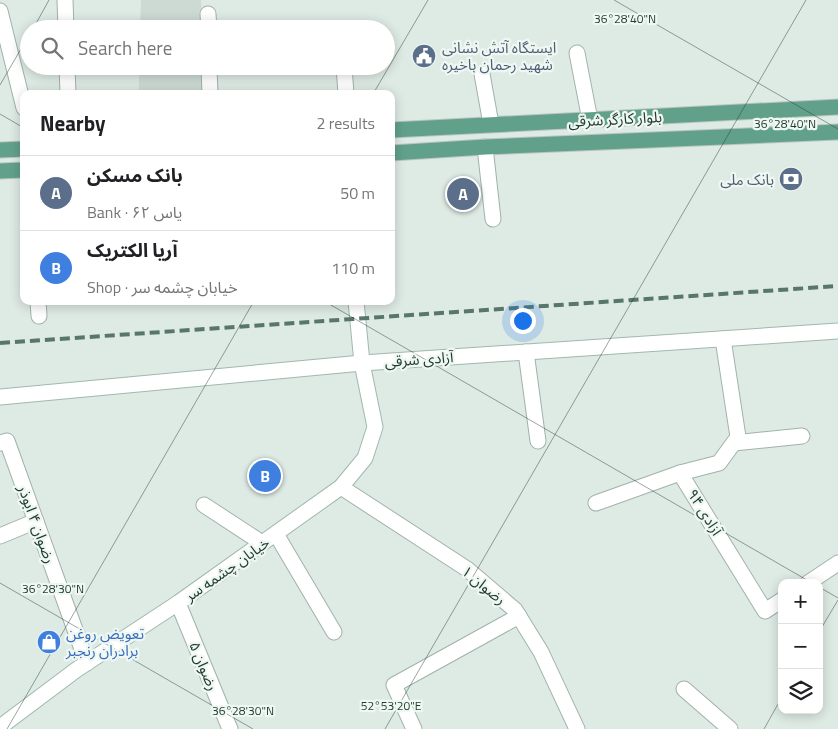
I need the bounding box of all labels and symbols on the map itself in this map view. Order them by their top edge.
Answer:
text: 36°28'40"N [594,9,656,28]
place label: ایستگاه آتش نشانی شهید رحمان باخیره [442,36,556,76]
public building icon: ایستگاه آتش نشانی شهید رحمان باخیره [411,43,437,69]
street label: بلوار کارگر شرقی [568,105,662,133]
text: 36°28'40"N [754,114,816,133]
bank icon: بانک ملی [778,166,804,192]
place label: بانک ملی [720,168,774,191]
pin: A [447,175,479,213]
your location [510,308,536,334]
street label: آزادی شرقی [384,345,455,373]
pin: B [249,457,281,495]
street label: رضوان ۴ ابوذر [12,481,62,566]
street label: آزادی ۹۴ [682,484,729,540]
street label: خیابان چشمه سر [179,531,274,607]
street label: رضوان ۱ [457,560,511,610]
text: 36°28'30"N [22,579,84,598]
place label: تعویض روغن برادران رنجبر [65,622,144,662]
shop icon: تعویض روغن برادران رنجبر [36,629,62,655]
street label: رضوان ۵ [183,638,225,694]
text: 52°53'20"E [361,696,422,715]
text: 36°28'30"N [212,701,274,720]

